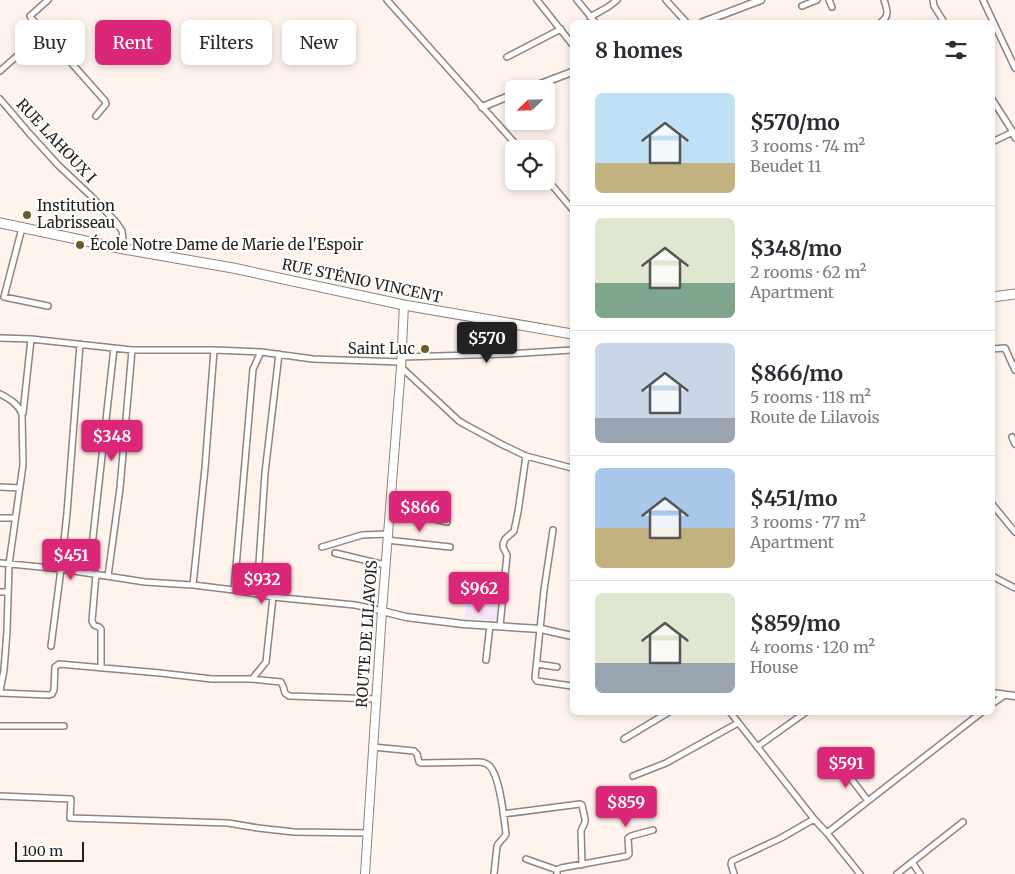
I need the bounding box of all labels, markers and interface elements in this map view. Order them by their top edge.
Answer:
chip: Buy [15,20,85,65]
chip: Rent [95,20,171,65]
chip: Filters [181,20,272,65]
chip: New [282,20,356,65]
icon: filters [942,36,970,64]
text: 8 homes [595,37,683,64]
north arrow [505,80,555,130]
map controls [505,80,555,190]
street label: RUE LAHOUX I [13,95,100,187]
text: $570/mo [750,109,840,136]
icon: home [635,113,695,173]
text: 3 rooms · 74 m² [750,136,865,156]
button: locate [505,140,555,190]
text: Beudet 11 [750,156,822,176]
place label: Institution Labrisseau [37,196,115,232]
marker: Institution Labrisseau [21,209,33,221]
place label: École Notre Dame de Marie de l'Espoir [90,234,364,254]
text: $348/mo [750,235,842,262]
icon: home [635,238,695,298]
marker: École Notre Dame de Marie de l'Espoir [74,239,86,251]
street label: RUE STÉNIO VINCENT [280,253,445,307]
text: 2 rooms · 62 m² [750,262,867,282]
text: Apartment [750,282,834,302]
pin: $570 [457,322,517,364]
text: $570 [468,328,506,348]
place label: Saint Luc [348,339,415,358]
marker: Saint Luc [419,343,431,355]
text: $866/mo [750,360,843,387]
icon: home [635,363,695,423]
text: 5 rooms · 118 m² [750,387,871,407]
text: Route de Lilavois [750,407,880,427]
pin: $348 [82,420,142,462]
text: $348 [92,426,132,446]
text: $451/mo [750,485,837,512]
icon: home [635,488,695,548]
pin: $866 [390,490,450,533]
text: $866 [400,497,440,517]
text: 3 rooms · 77 m² [750,512,866,532]
text: Apartment [750,532,834,552]
pin: $451 [41,538,101,581]
text: $451 [53,545,89,565]
street label: ROUTE DE LILAVOIS [352,559,381,708]
pin: $932 [232,562,292,605]
text: $932 [243,569,281,589]
pin: $962 [449,572,509,614]
text: $962 [460,578,498,598]
text: $859/mo [750,610,840,637]
icon: home [635,613,695,673]
text: 4 rooms · 120 m² [750,637,875,657]
text: House [750,657,798,677]
pin: $591 [816,746,876,789]
text: $591 [828,753,864,773]
pin: $859 [596,786,656,828]
text: $859 [607,792,645,812]
scale bar [15,839,84,862]
text: 100 m [22,842,63,860]

